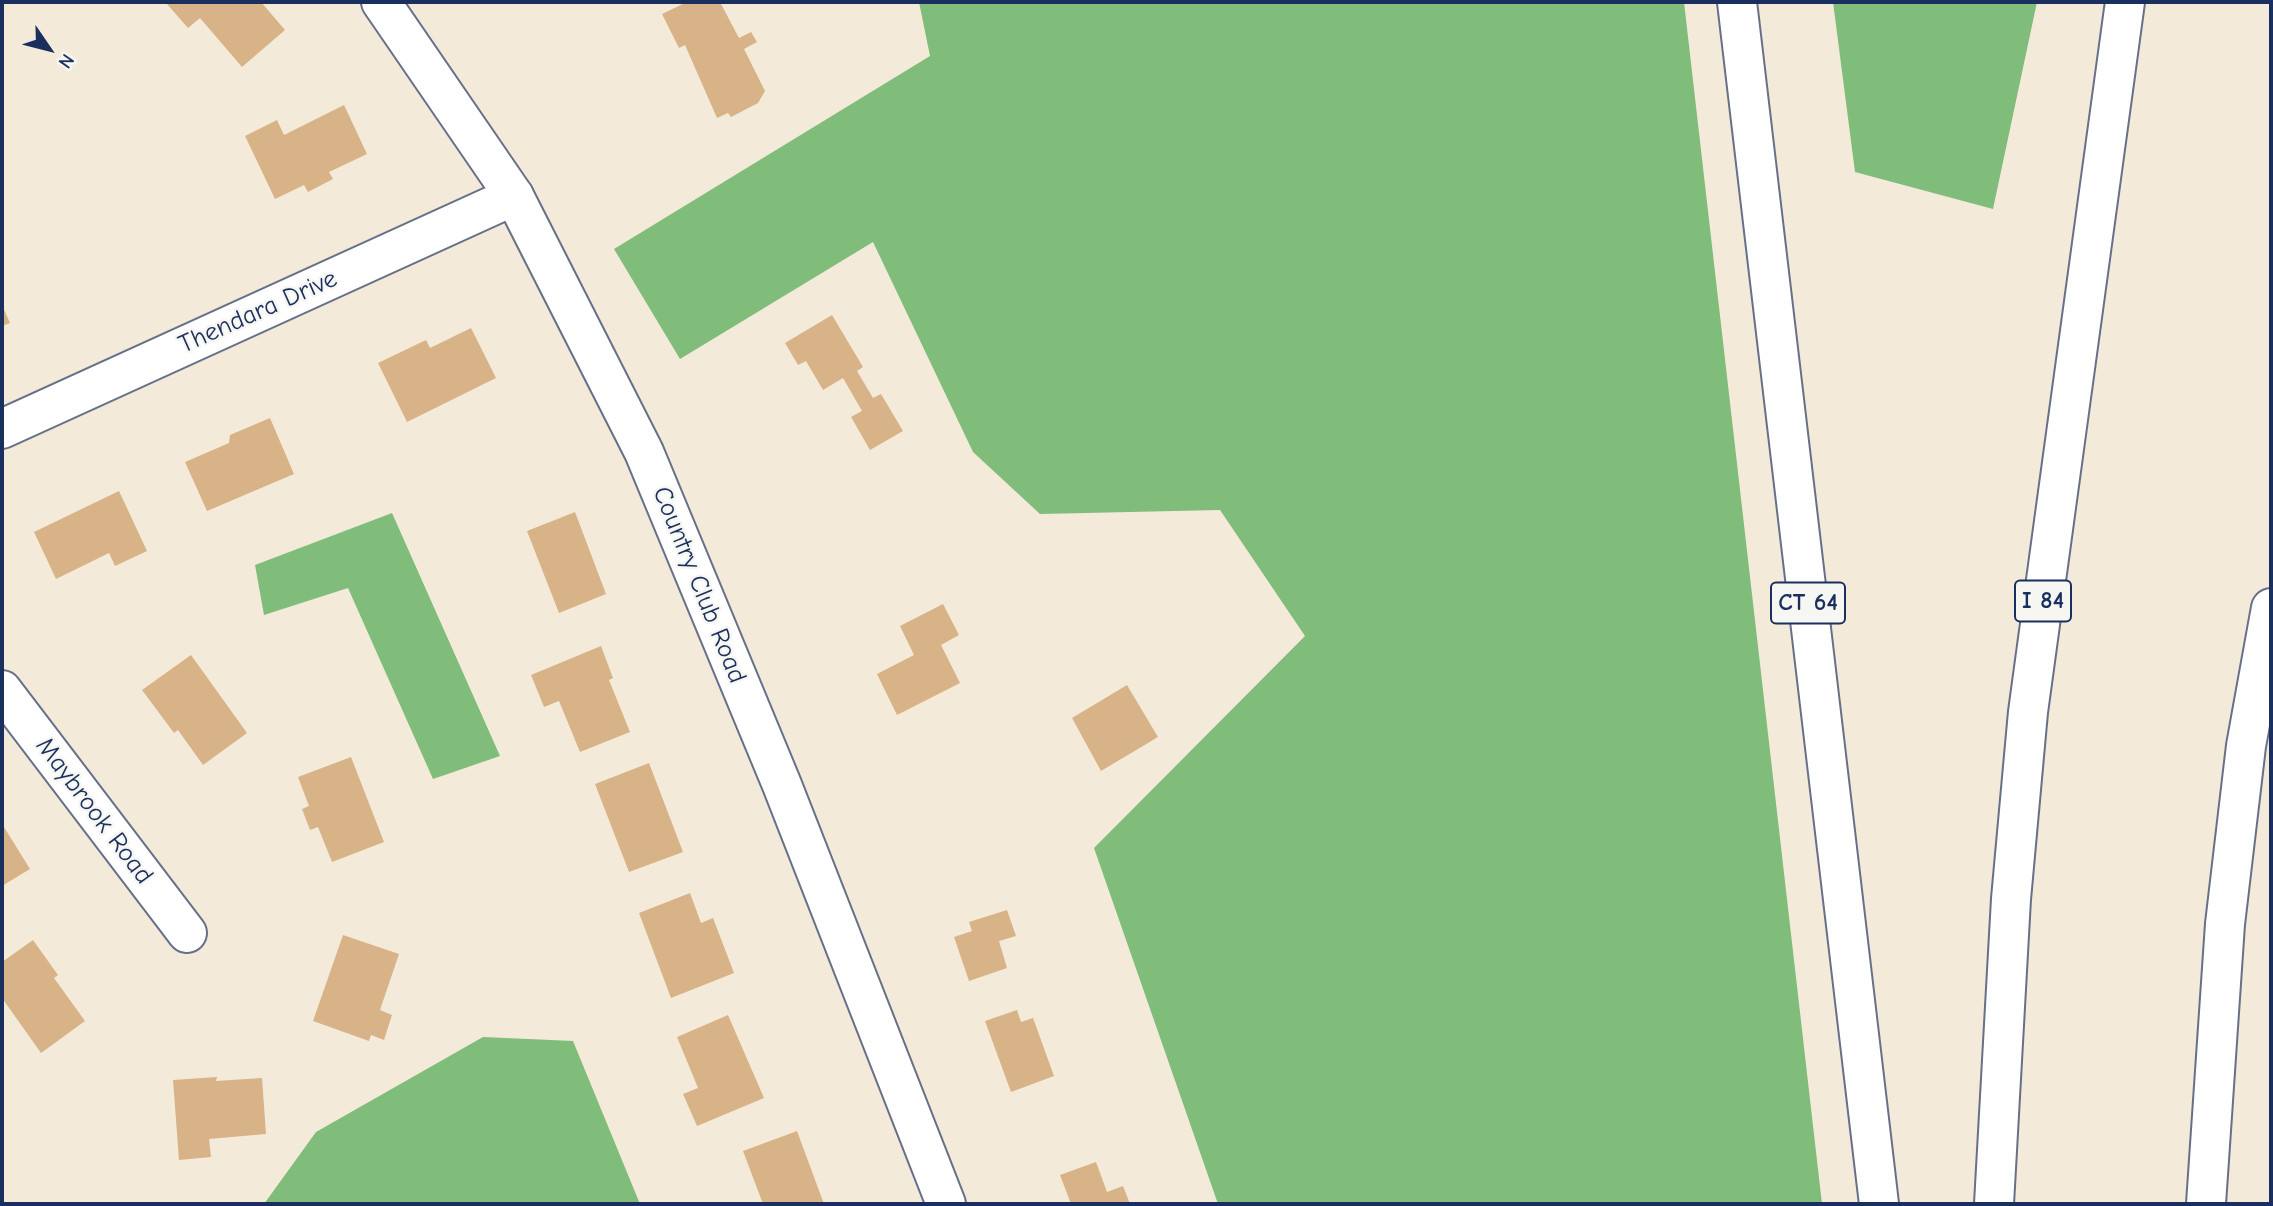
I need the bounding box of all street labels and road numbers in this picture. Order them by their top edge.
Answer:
street label: Thendara Drive [174,263,342,361]
street label: Country Club Road [645,482,753,688]
road number: I 84 [2015,580,2071,622]
road number: CT 64 [1771,582,1845,624]
street label: Maybrook Road [29,732,159,890]

